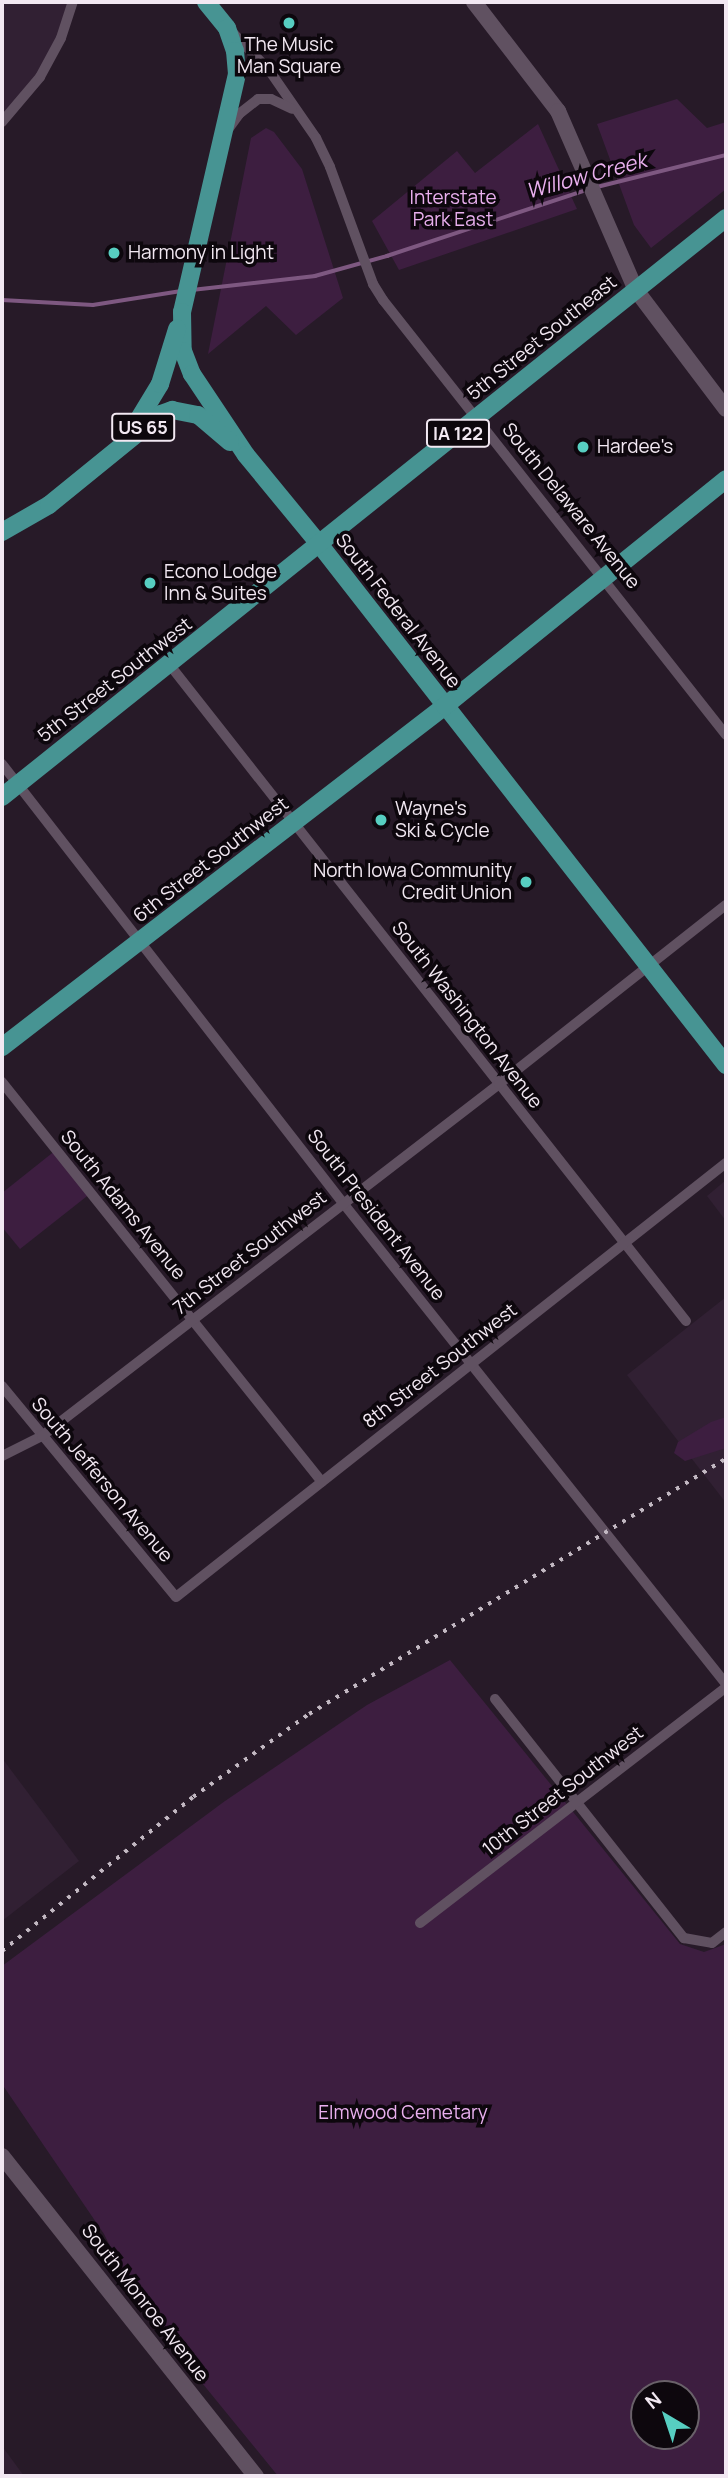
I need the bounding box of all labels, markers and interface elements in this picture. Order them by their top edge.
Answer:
marker: The Music Man Square [281,15,297,31]
place label: The Music Man Square [237,34,341,78]
water label: Willow Creek [523,147,649,203]
park label: Interstate Park East [409,187,497,231]
place label: Harmony in Light [128,242,274,264]
marker: Harmony in Light [106,245,122,261]
street label: 5th Street Southeast [463,271,621,405]
road number: US 65 [110,412,176,442]
road number: IA 122 [425,418,491,447]
street label: South Delaware Avenue [497,419,645,593]
place label: Hardee's [597,436,673,458]
marker: Hardee's [575,439,591,455]
street label: South Federal Avenue [331,529,465,693]
place label: Econo Lodge Inn & Suites [164,561,277,605]
marker: Econo Lodge Inn & Suites [142,575,158,591]
street label: 5th Street Southwest [33,613,197,747]
street label: 6th Street Southwest [129,792,293,928]
place label: Wayne's Ski & Cycle [395,798,490,842]
marker: Wayne's Ski & Cycle [373,812,389,828]
place label: North Iowa Community Credit Union [313,860,512,904]
marker: North Iowa Community Credit Union [518,874,534,890]
street label: South Washington Avenue [387,917,547,1113]
street label: South President Avenue [302,1125,450,1305]
street label: South Adams Avenue [56,1126,190,1284]
street label: 7th Street Southwest [169,1186,331,1320]
street label: 8th Street Southwest [358,1299,522,1433]
street label: South Jefferson Avenue [26,1393,178,1567]
street label: 10th Street Southwest [478,1721,648,1861]
park label: Elmwood Cemetary [318,2102,488,2124]
street label: South Monroe Avenue [77,2220,213,2386]
north arrow [630,2380,700,2450]
text: N [640,2386,667,2415]

